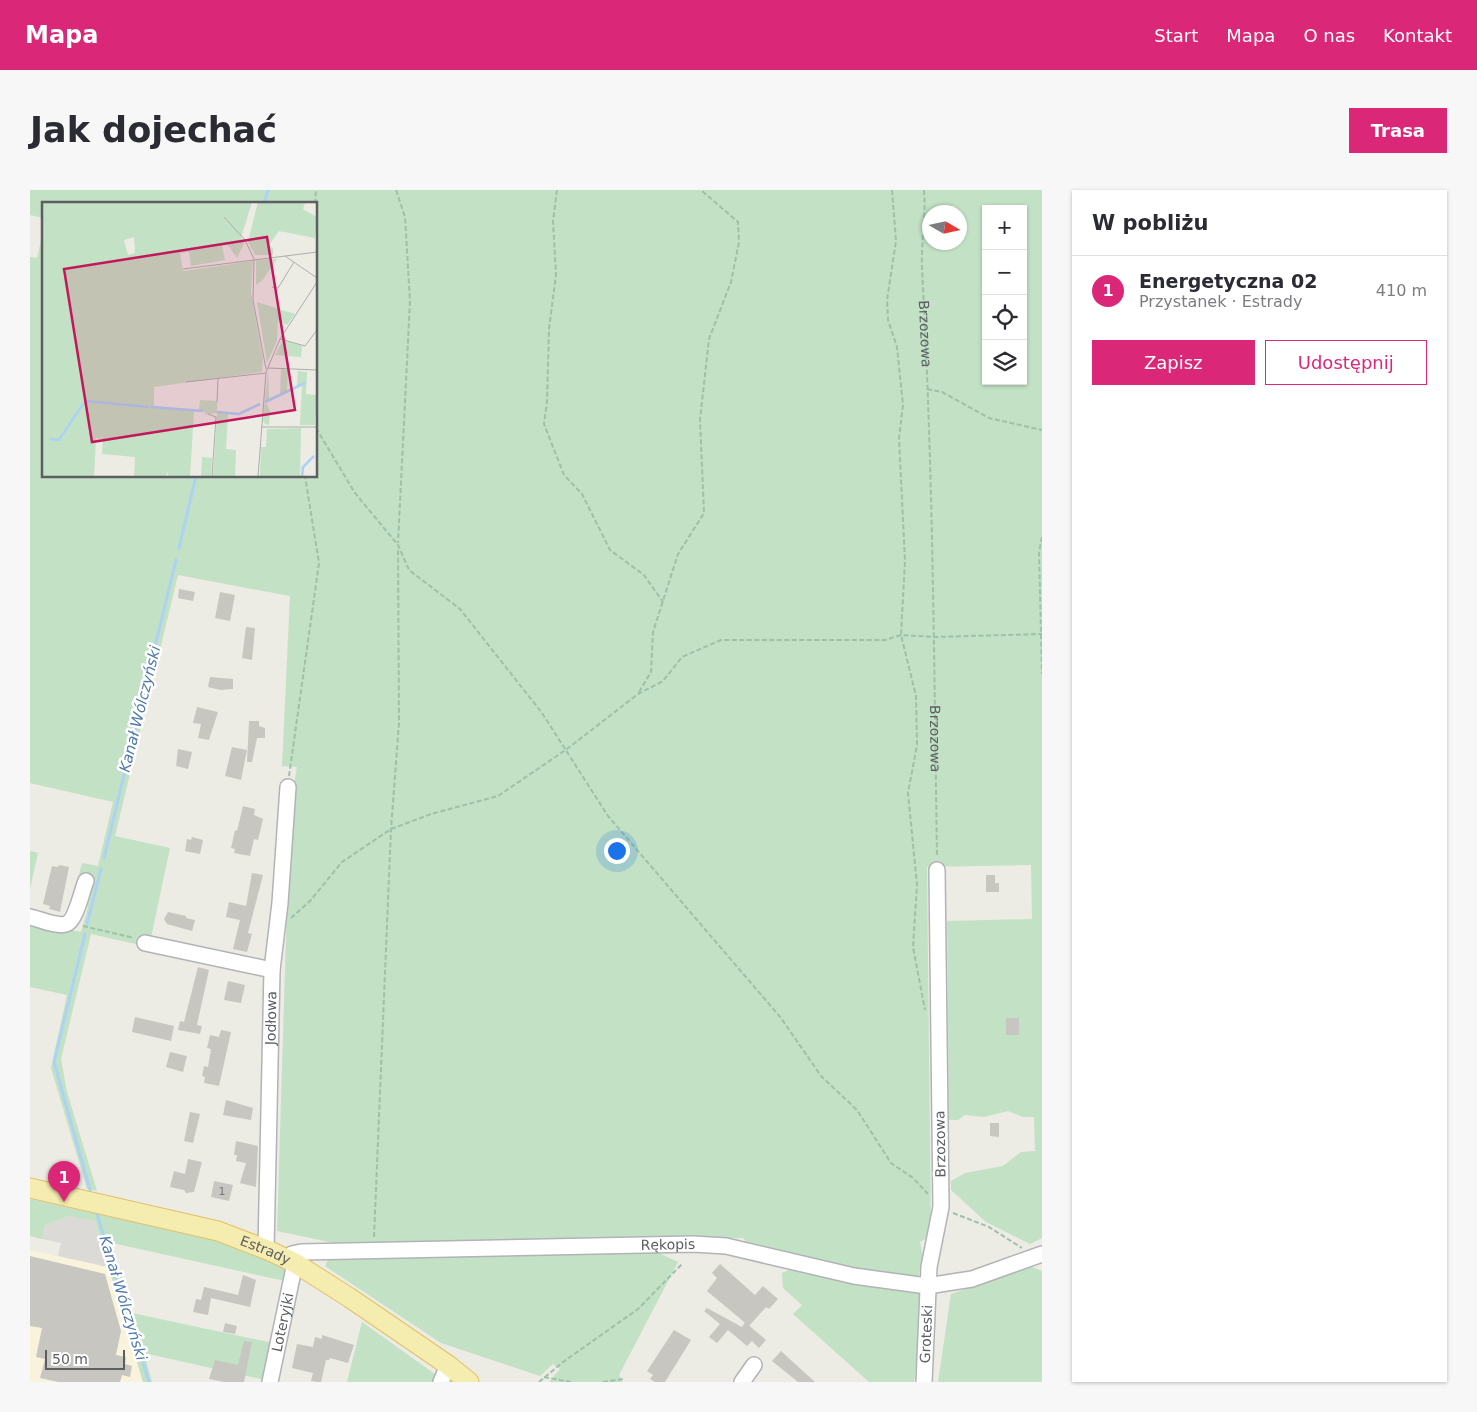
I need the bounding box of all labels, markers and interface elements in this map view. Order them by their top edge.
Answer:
text: Mapa [25,21,98,49]
text: Start [1154,25,1198,46]
text: Mapa [1226,25,1275,46]
text: O nas [1303,25,1355,46]
text: Kontakt [1383,25,1452,46]
button: Trasa [1349,108,1447,153]
text: Jak dojechać [30,110,277,150]
inset map [42,202,318,478]
north arrow [922,205,967,250]
map controls [982,205,1027,385]
button: + [982,205,1027,250]
text: W pobliżu [1092,211,1209,235]
button: − [982,250,1027,295]
text: Energetyczna 02 [1139,270,1317,292]
text: 1 [1102,281,1114,300]
text: 410 m [1376,281,1427,300]
text: Przystanek · Estrady [1139,292,1302,311]
button: locate [982,295,1027,340]
street label: Brzozowa [916,300,935,368]
button: layers [982,340,1027,385]
button: Zapisz [1092,340,1255,385]
button: Udostępnij [1265,340,1427,385]
water label: Kanał Wólczyński [116,643,165,774]
street label: Brzozowa [927,705,944,772]
your location [604,838,630,864]
street label: Jodłowa [262,991,280,1046]
street label: Brzozowa [931,1110,949,1178]
pin: 1 [48,1161,80,1202]
house number: 1 [219,1185,226,1198]
street label: Estrady [238,1232,293,1268]
water label: Kanał Wólczyński [95,1233,151,1363]
street label: Rękopis [640,1236,695,1253]
street label: Loteryjki [269,1291,297,1353]
street label: Groteski [917,1305,935,1364]
scale bar [45,1347,125,1370]
text: 50 m [52,1351,88,1367]

